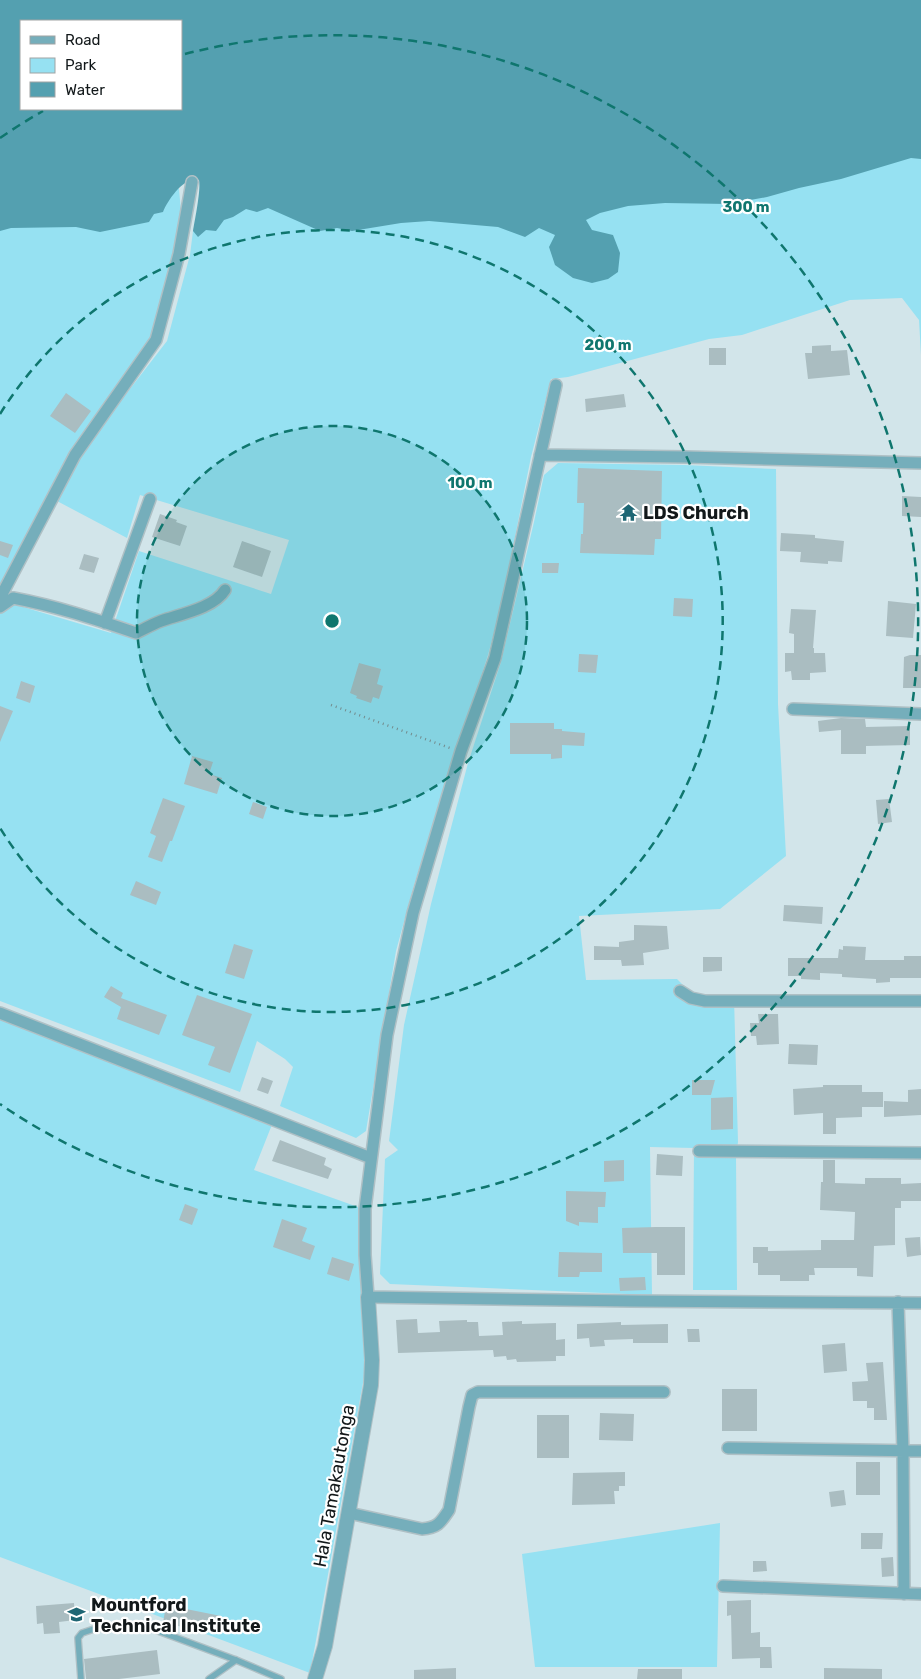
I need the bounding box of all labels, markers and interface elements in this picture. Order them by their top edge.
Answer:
legend [20,20,182,110]
text: Road [65,31,101,49]
text: Park [65,56,96,74]
text: Water [65,81,105,99]
text: 300 m [722,198,770,216]
text: 200 m [584,336,632,354]
text: 100 m [448,474,492,492]
place label: LDS Church [643,502,749,524]
temple icon: LDS Church [619,503,639,523]
centre of rings [323,612,341,630]
street label: Hala Tamakautonga [309,1403,359,1569]
place label: Mountford Technical Institute [91,1594,261,1637]
school or university icon: Mountford Technical Institute [67,1605,87,1625]

